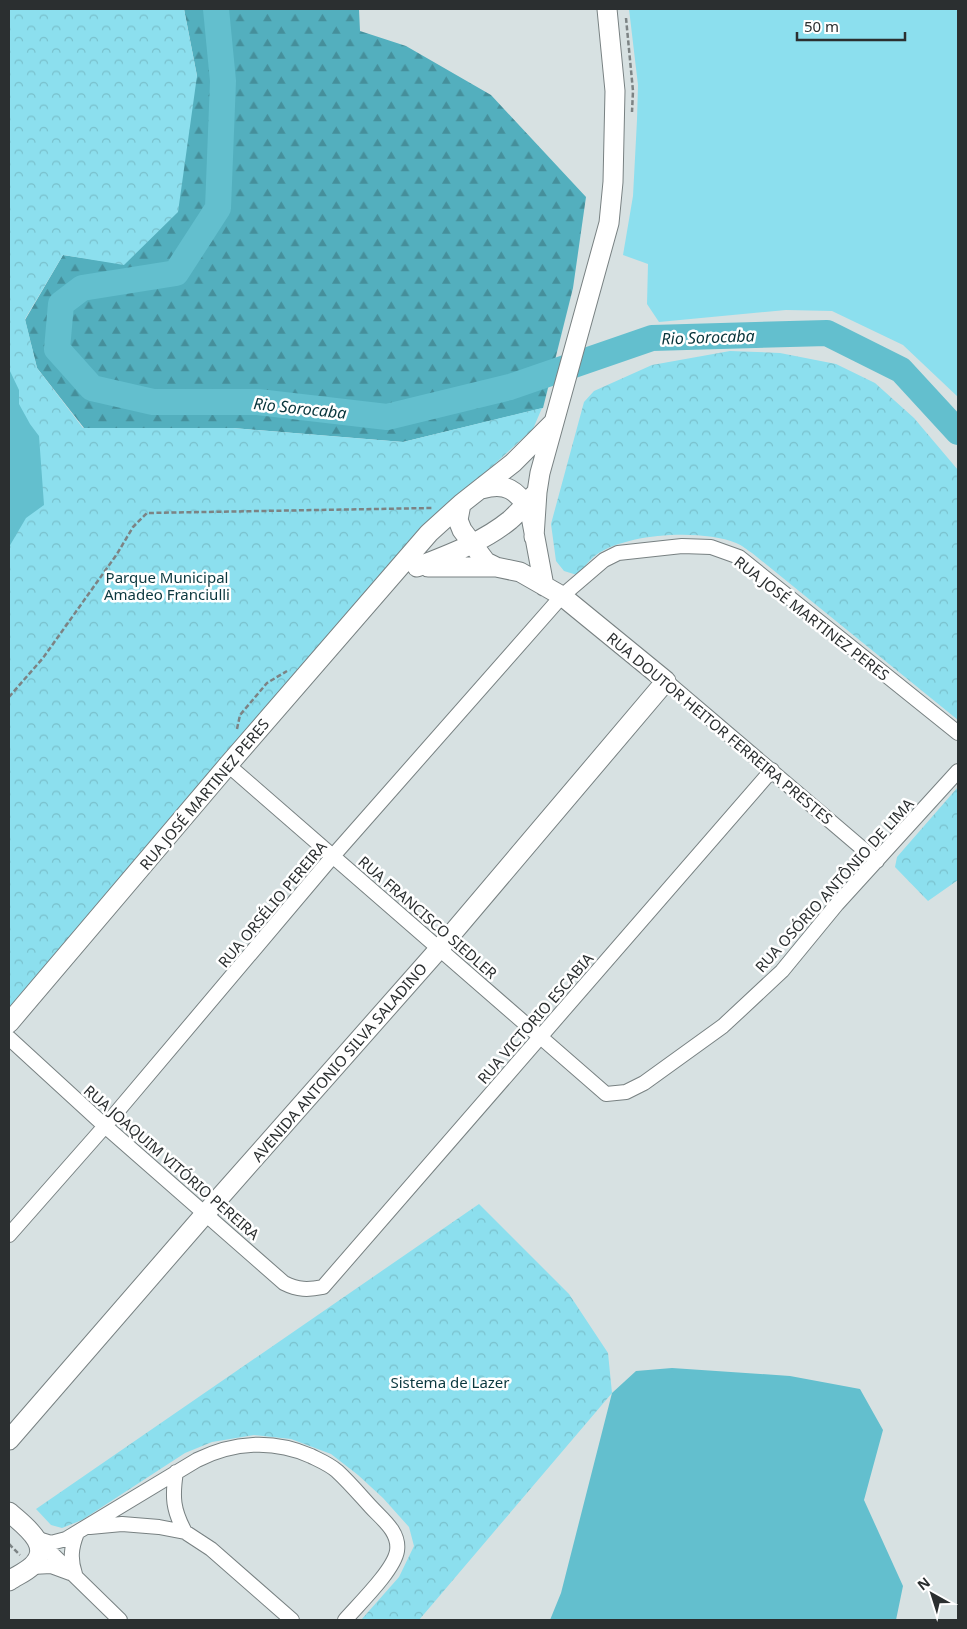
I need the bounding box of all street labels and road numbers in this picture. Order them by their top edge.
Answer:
street label: RUA JOSÉ MARTINEZ PERES [730,551,894,685]
street label: RUA DOUTOR HEITOR FERREIRA PRESTES [603,628,837,828]
street label: RUA JOSÉ MARTINEZ PERES [135,714,273,874]
street label: RUA OSÓRIO ANTÔNIO DE LIMA [750,793,918,976]
street label: RUA ORSÉLIO PEREIRA [213,836,331,971]
street label: RUA FRANCISCO SIEDLER [354,851,502,983]
street label: RUA VICTORIO ESCABIA [473,948,598,1088]
street label: AVENIDA ANTONIO SILVA SALADINO [247,958,431,1166]
street label: RUA JOAQUIM VITÓRIO PEREIRA [80,1080,264,1244]

